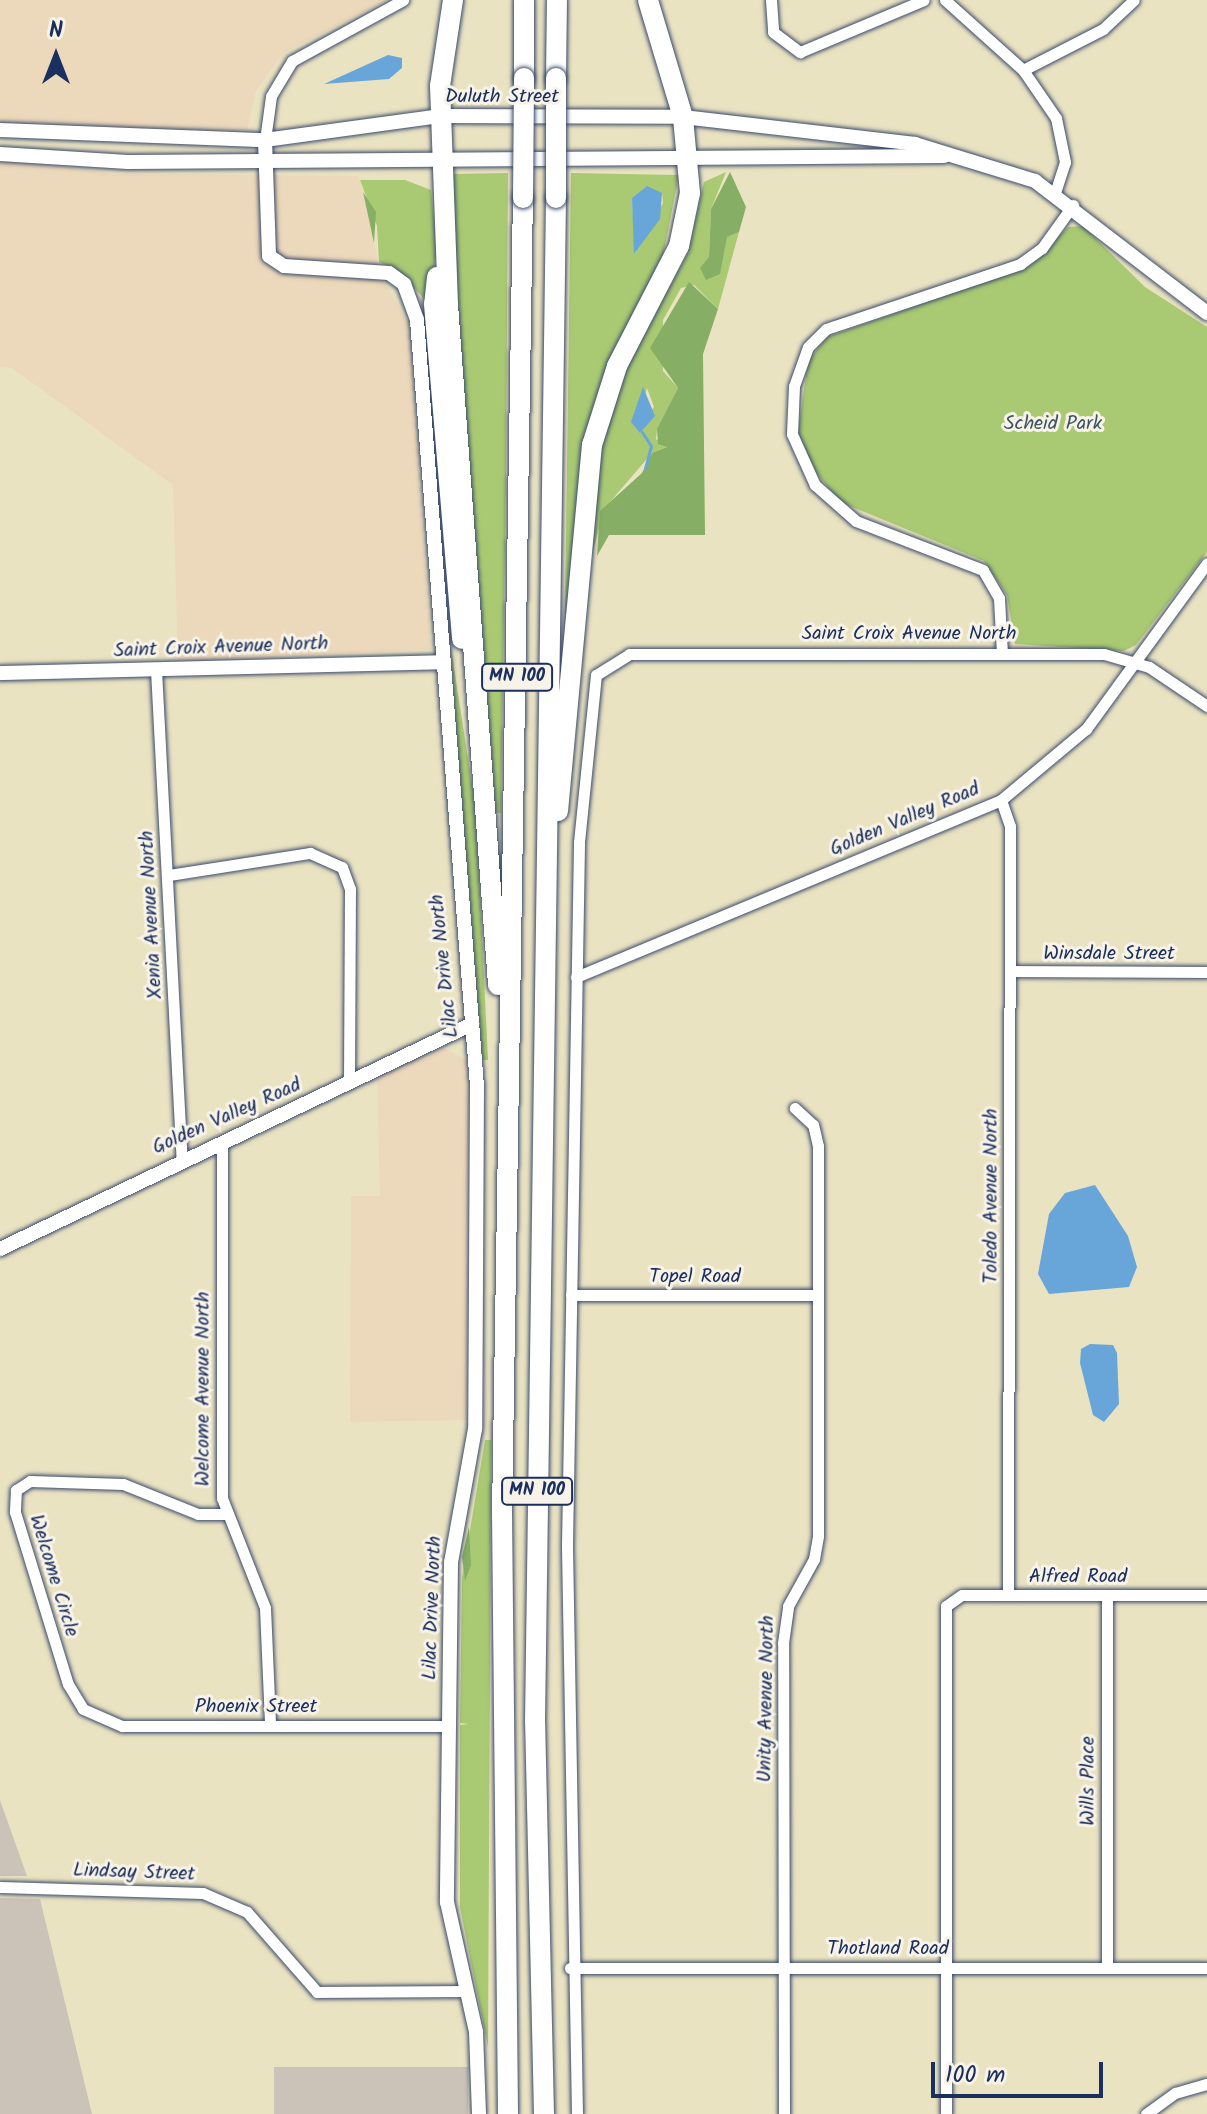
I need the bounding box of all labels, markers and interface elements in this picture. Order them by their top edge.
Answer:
text: N [49,14,63,49]
north arrow [16,16,96,96]
street label: Duluth Street [445,85,559,109]
park label: Scheid Park [1004,412,1102,436]
street label: Saint Croix Avenue North [802,622,1016,646]
street label: Saint Croix Avenue North [113,632,329,664]
road number: MN 100 [481,663,553,691]
street label: Golden Valley Road [827,778,983,862]
street label: Xenia Avenue North [136,830,168,1000]
street label: Lilac Drive North [426,893,464,1039]
street label: Winsdale Street [1043,942,1175,966]
street label: Golden Valley Road [149,1073,305,1161]
street label: Toledo Avenue North [980,1108,1004,1284]
street label: Topel Road [649,1265,741,1289]
street label: Welcome Avenue North [192,1291,216,1487]
road number: MN 100 [501,1477,573,1505]
street label: Welcome Circle [23,1512,83,1640]
street label: Lilac Drive North [418,1535,448,1681]
street label: Alfred Road [1029,1565,1127,1589]
street label: Unity Avenue North [754,1615,780,1783]
street label: Phoenix Street [195,1695,317,1719]
street label: Wills Place [1077,1736,1101,1826]
street label: Lindsay Street [72,1859,196,1887]
street label: Thotland Road [827,1937,949,1961]
scale bar [935,2046,1107,2096]
text: 100 m [945,2056,1005,2095]

